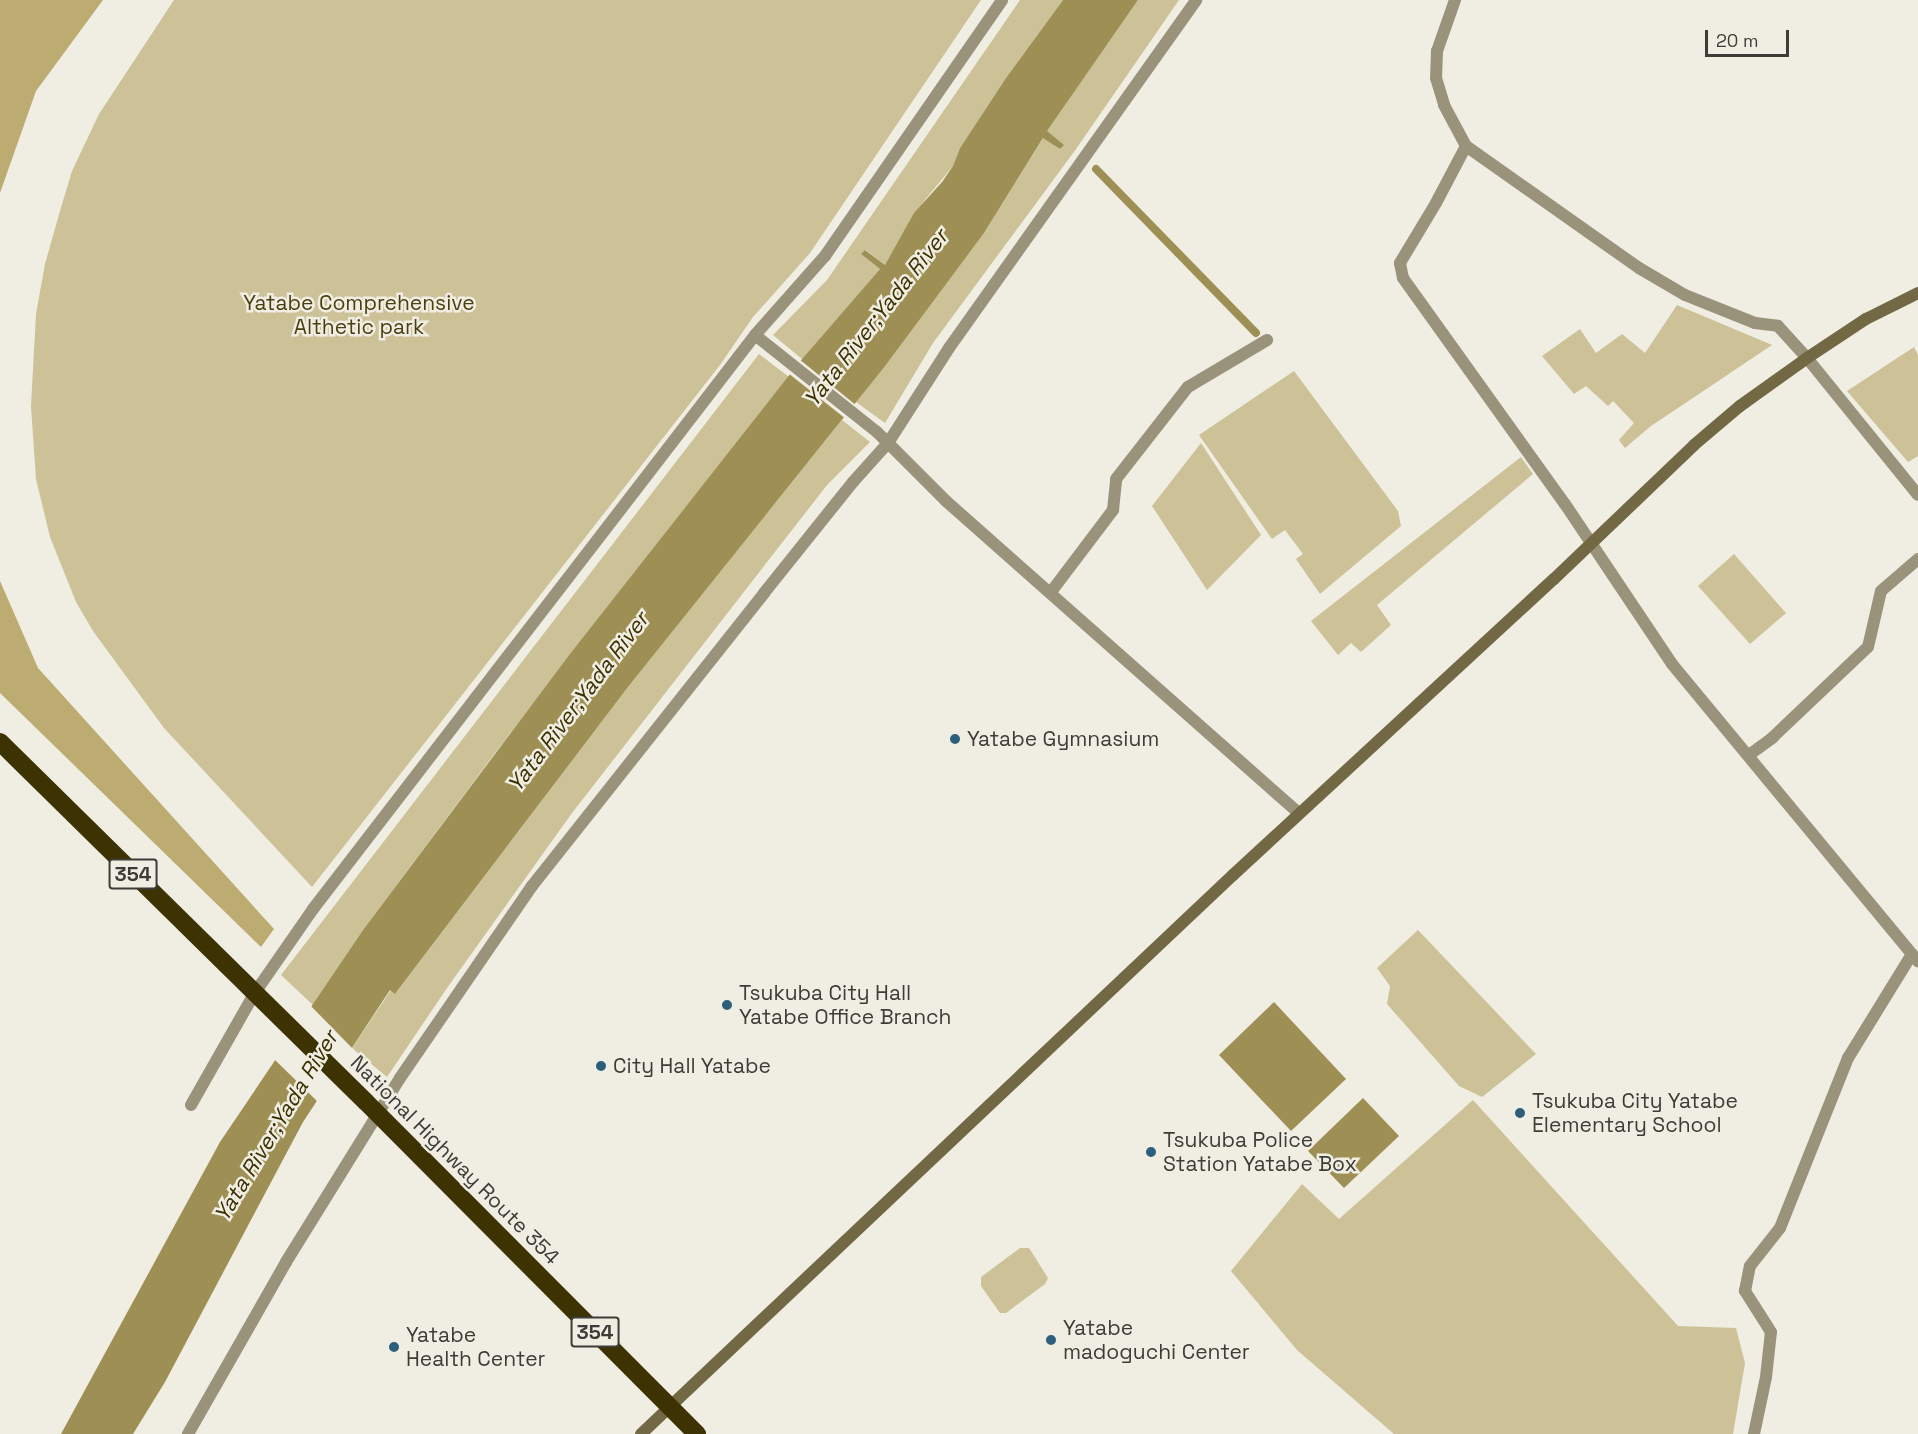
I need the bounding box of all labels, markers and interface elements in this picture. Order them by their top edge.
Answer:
scale bar [1708,18,1792,56]
text: 20 m [1716,29,1759,52]
water label: Yata River;Yada River [799,224,953,412]
park label: Yatabe Comprehensive Althetic park [243,290,475,340]
water label: Yata River;Yada River [502,607,654,797]
place label: Yatabe Gymnasium [967,726,1159,752]
marker: Yatabe Gymnasium [948,732,962,746]
road number: 354 [108,857,158,891]
place label: Tsukuba City Hall Yatabe Office Branch [739,980,951,1030]
marker: Tsukuba City Hall Yatabe Office Branch [720,998,734,1012]
water label: Yata River;Yada River [209,1026,343,1226]
street label: National Highway Route 354 [345,1050,565,1270]
place label: City Hall Yatabe [613,1053,771,1079]
marker: City Hall Yatabe [594,1059,608,1073]
place label: Tsukuba City Yatabe Elementary School [1532,1088,1738,1138]
marker: Tsukuba City Yatabe Elementary School [1513,1106,1527,1120]
place label: Tsukuba Police Station Yatabe Box [1163,1127,1357,1177]
marker: Tsukuba Police Station Yatabe Box [1144,1145,1158,1159]
road number: 354 [570,1315,620,1349]
place label: Yatabe madoguchi Center [1063,1315,1250,1365]
place label: Yatabe Health Center [406,1322,545,1372]
marker: Yatabe madoguchi Center [1044,1333,1058,1347]
marker: Yatabe Health Center [387,1340,401,1354]

